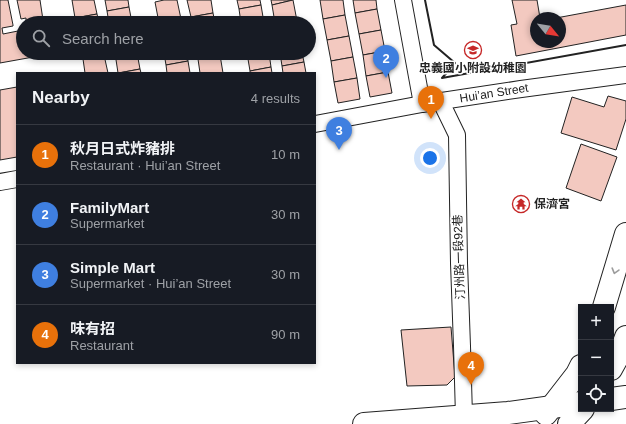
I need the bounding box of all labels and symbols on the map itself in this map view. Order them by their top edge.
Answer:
north arrow [530,12,566,48]
school or university icon: 忠義國小附設幼稚園 [463,40,483,60]
pin: 2 [373,45,399,78]
place label: 忠義國小附設幼稚園 [419,61,527,75]
street label: Hui’an Street [459,81,530,105]
pin: 1 [418,86,444,119]
pin: 3 [326,117,352,150]
your location [420,148,440,168]
temple icon: 保濟宮 [511,194,531,214]
place label: 保濟宮 [534,197,570,211]
street label: 汀州路一段92巷 [451,214,467,300]
one-way arrow [611,267,620,274]
pin: 4 [458,352,484,385]

